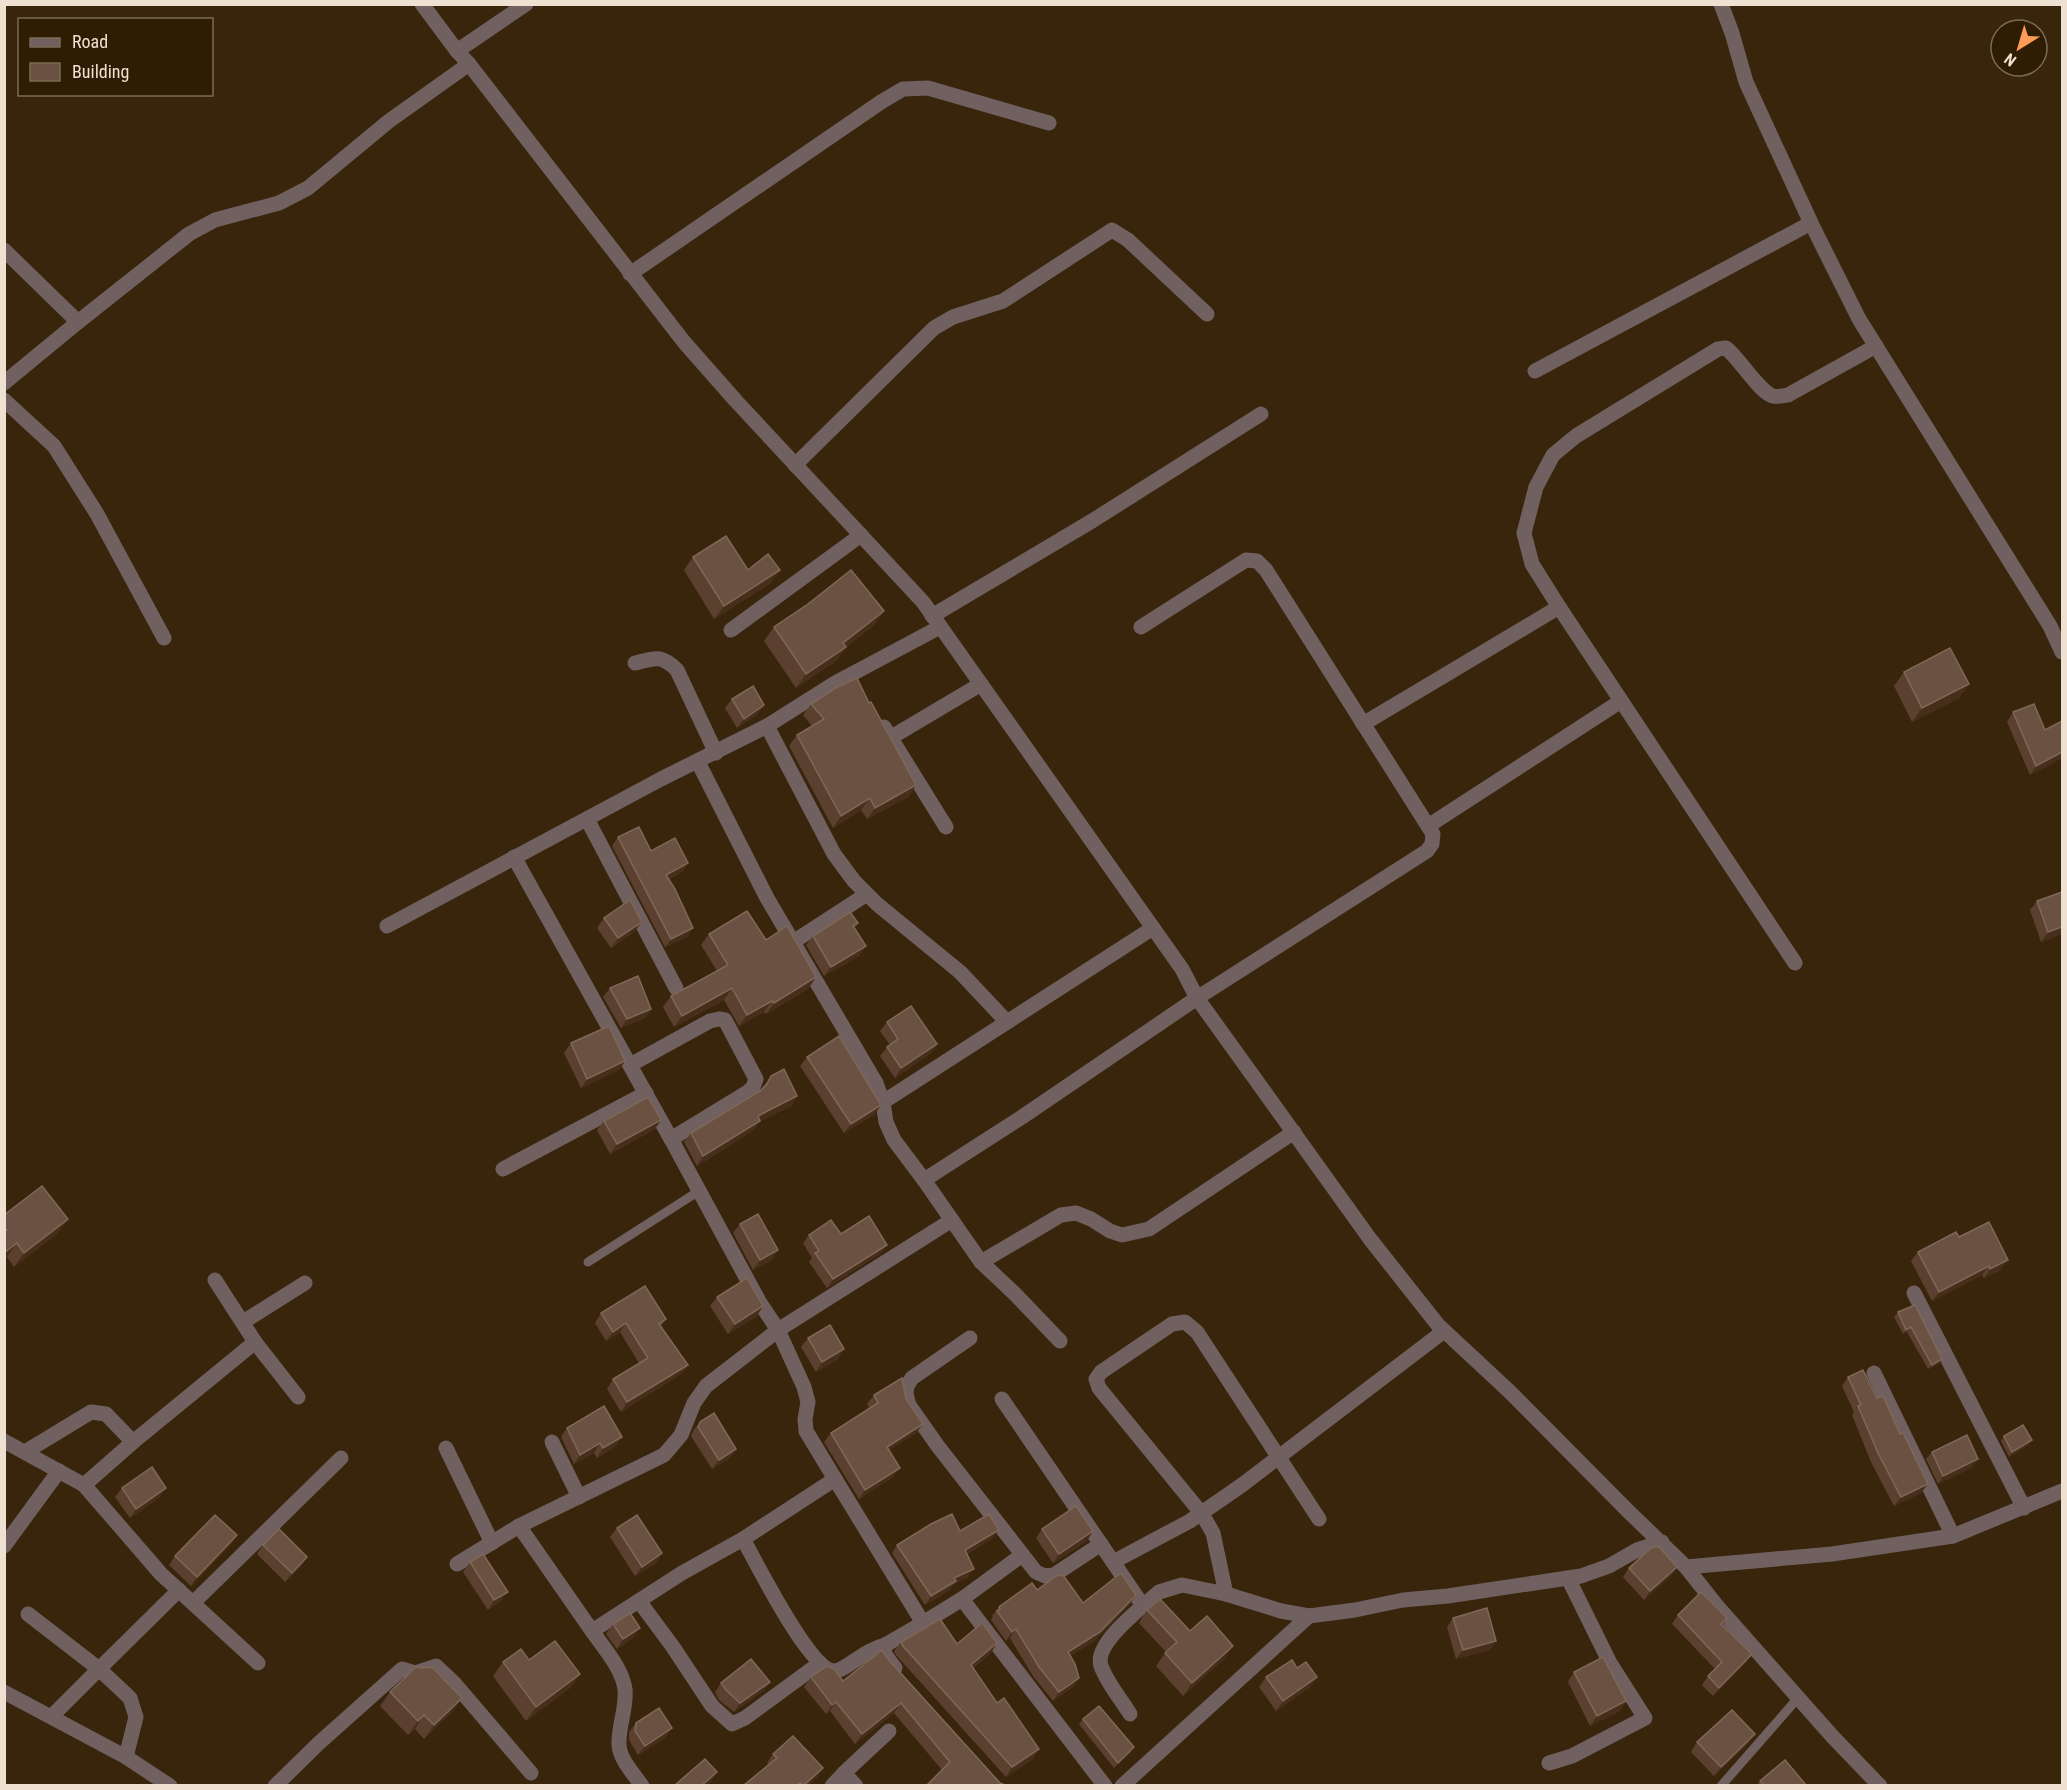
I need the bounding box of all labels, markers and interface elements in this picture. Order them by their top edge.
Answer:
legend [18,18,213,96]
north arrow [1989,18,2049,78]
text: Road [72,31,108,52]
text: N [2001,49,2020,70]
text: Building [72,61,129,82]

